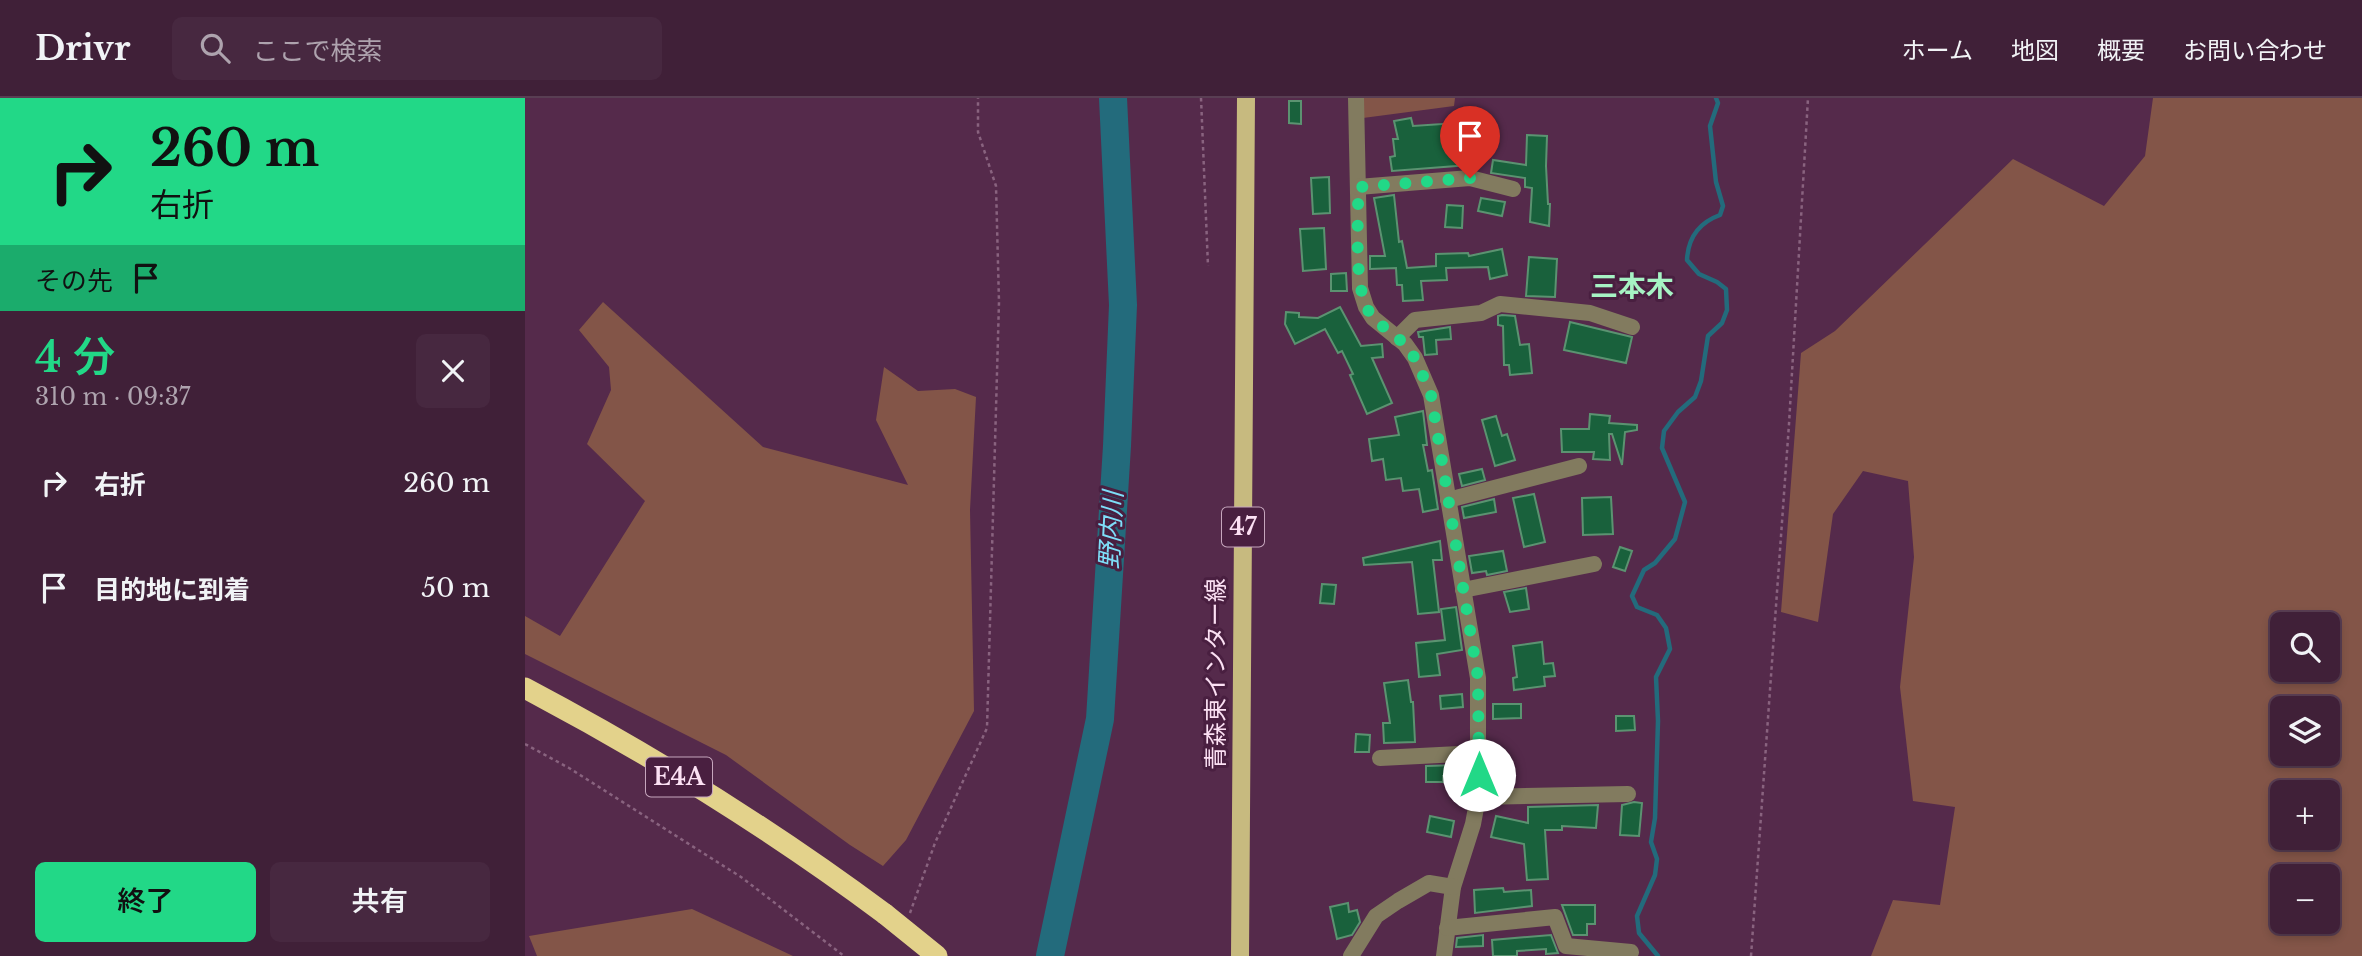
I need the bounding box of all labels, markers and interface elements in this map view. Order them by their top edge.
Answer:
search box [172,17,662,80]
text: Drivr [35,28,130,69]
icon: search [196,29,234,67]
text: ここで検索 [252,35,382,67]
text: ホーム [1902,36,1973,65]
text: 地図 [2011,36,2059,65]
text: 概要 [2097,36,2145,65]
text: お問い合わせ [2183,36,2327,65]
pin [1440,106,1500,178]
icon: arrive [1451,117,1489,155]
text: 260 m [150,118,319,179]
icon: right [35,126,126,217]
text: 右折 [150,185,214,225]
icon: arrive [127,259,165,297]
text: その先 [35,265,113,297]
district label: 三本木 [1590,269,1674,304]
text: 4 分 [35,331,115,383]
button: close [416,334,490,408]
text: 310 m · 09:37 [35,383,190,411]
icon: right [35,464,73,502]
text: 260 m [403,467,490,499]
text: 右折 [94,469,146,501]
water label: 野内川 [1093,487,1129,570]
road number: 47 [1222,508,1264,546]
icon: arrive [35,569,73,607]
text: 50 m [421,572,490,604]
text: 目的地に到着 [94,574,250,606]
street label: 青森東インター線 [1201,578,1230,770]
map controls [2270,612,2340,934]
button: search [2270,612,2340,682]
button: layers [2270,696,2340,766]
position arrow [1442,738,1516,812]
road number: E4A [646,758,712,796]
button: + [2270,780,2340,850]
button: 終了 [35,862,256,942]
button: 共有 [270,862,490,942]
button: − [2270,864,2340,934]

